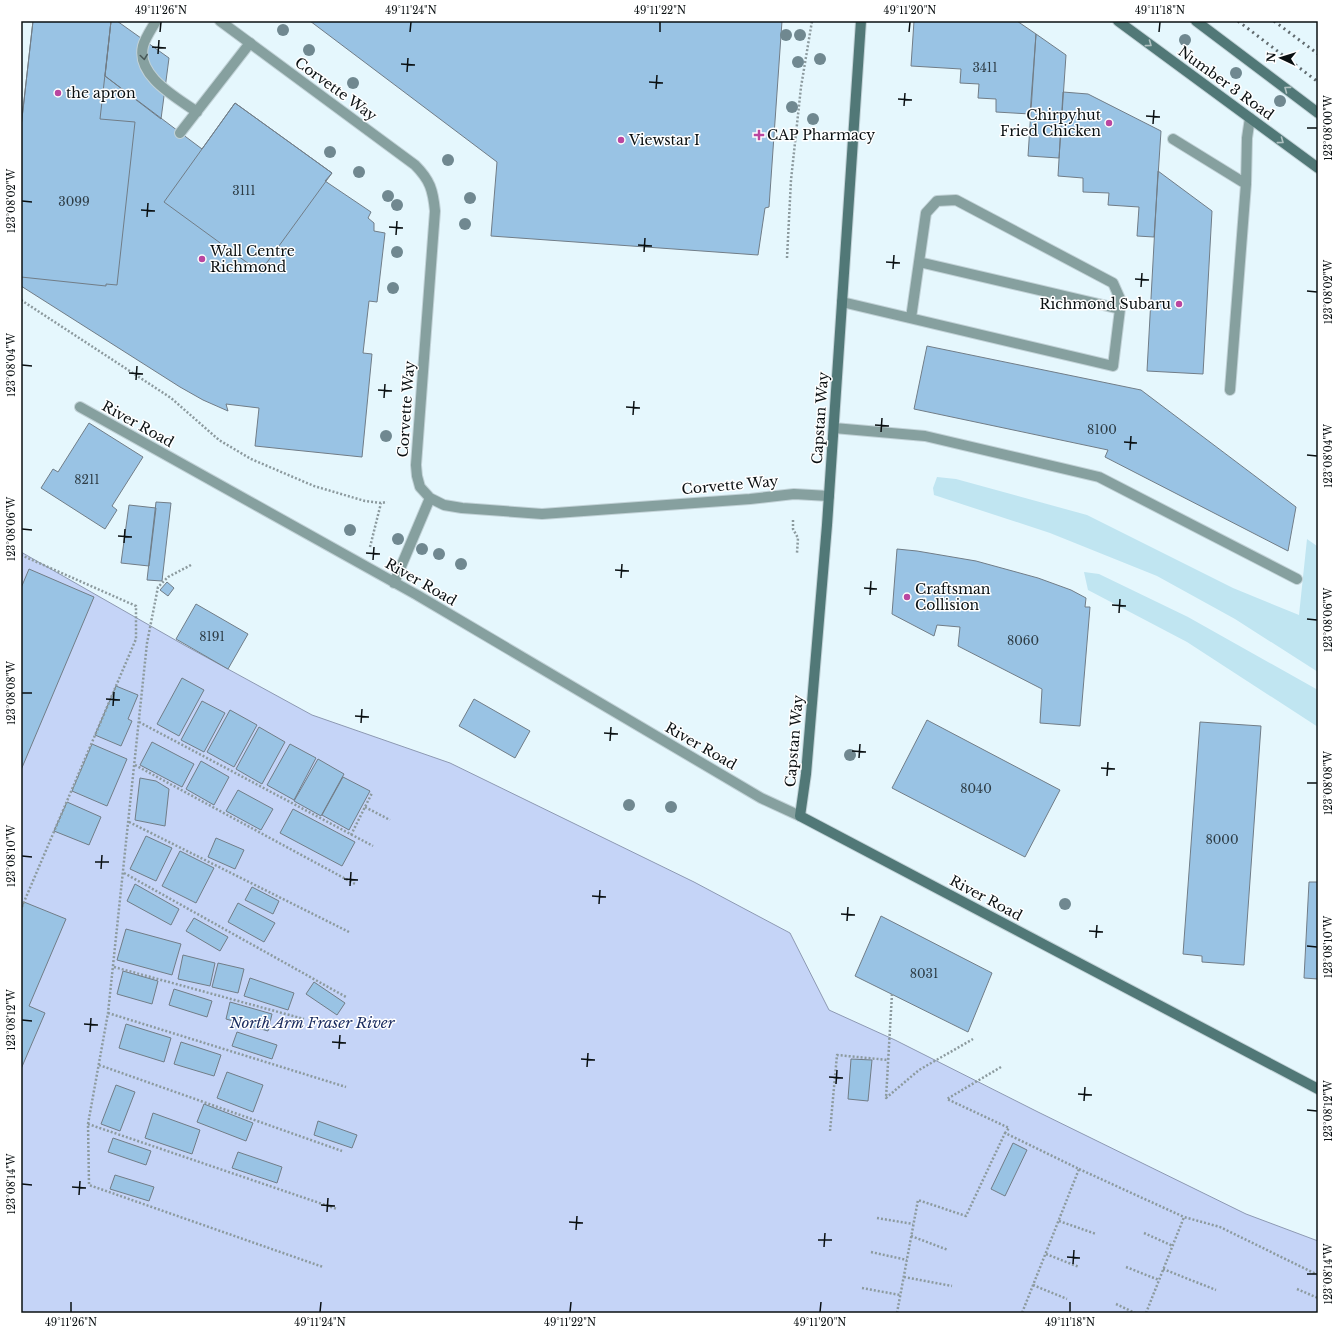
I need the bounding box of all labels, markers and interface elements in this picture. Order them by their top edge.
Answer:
text: 49°11'26"N [135,4,187,17]
text: 49°11'24"N [385,4,437,17]
text: 49°11'22"N [634,4,686,17]
text: 49°11'20"N [884,4,936,17]
text: 49°11'18"N [1135,4,1185,17]
north arrow [1261,38,1301,78]
one-way arrow [1145,39,1152,46]
street label: Number 3 Road [1175,43,1277,123]
one-way arrow [139,53,148,60]
street label: Corvette Way [291,53,381,125]
house number: 3411 [972,60,998,75]
place label: the apron [66,84,136,102]
one-way arrow [1284,87,1291,94]
marker: the apron [53,88,63,98]
text: 123°08'00"W [1322,95,1335,161]
place label: Chirpyhut Fried Chicken [1000,106,1102,140]
marker: Chirpyhut Fried Chicken [1104,118,1114,128]
place label: CAP Pharmacy [767,126,875,144]
marker: CAP Pharmacy [754,130,764,140]
place label: Viewstar I [628,131,700,149]
marker: Viewstar I [616,135,626,145]
one-way arrow [1277,136,1284,143]
text: 123°08'02"W [5,169,18,233]
house number: 3111 [232,183,256,198]
house number: 3099 [58,194,90,209]
place label: Wall Centre Richmond [209,242,295,276]
marker: Wall Centre Richmond [197,254,207,264]
text: 123°08'02"W [1322,260,1335,324]
place label: Richmond Subaru [1039,295,1172,313]
marker: Richmond Subaru [1174,299,1184,309]
text: 123°08'04"W [5,333,18,397]
street label: Corvette Way [394,360,418,458]
street label: Capstan Way [808,371,832,465]
street label: River Road [99,397,178,451]
house number: 8100 [1087,422,1117,437]
text: 123°08'04"W [1322,424,1335,488]
house number: 8211 [74,472,100,487]
street label: Corvette Way [681,472,779,498]
text: 123°08'06"W [5,496,18,561]
street label: River Road [382,554,460,610]
place label: Craftsman Collision [915,580,991,614]
text: 123°08'06"W [1322,587,1335,652]
marker: Craftsman Collision [902,592,912,602]
house number: 8191 [199,629,225,644]
house number: 8060 [1007,633,1039,648]
text: 123°08'08"W [5,661,18,725]
street label: Capstan Way [781,694,807,788]
street label: River Road [662,718,740,774]
text: 123°08'08"W [1322,751,1335,815]
house number: 8040 [960,781,992,796]
text: 123°08'10"W [5,824,18,887]
house number: 8000 [1206,832,1238,847]
street label: River Road [947,871,1026,925]
text: 123°08'10"W [1322,915,1335,978]
house number: 8031 [910,966,938,981]
text: 123°08'12"W [5,989,18,1051]
water label: North Arm Fraser River [228,1013,396,1032]
text: 123°08'12"W [1322,1080,1335,1142]
text: 123°08'14"W [5,1153,18,1215]
text: 123°08'14"W [1322,1243,1335,1305]
text: 49°11'26"N [45,1316,97,1329]
text: 49°11'24"N [294,1316,346,1329]
text: 49°11'22"N [544,1316,596,1329]
text: 49°11'20"N [794,1316,846,1329]
text: 49°11'18"N [1045,1316,1095,1329]

